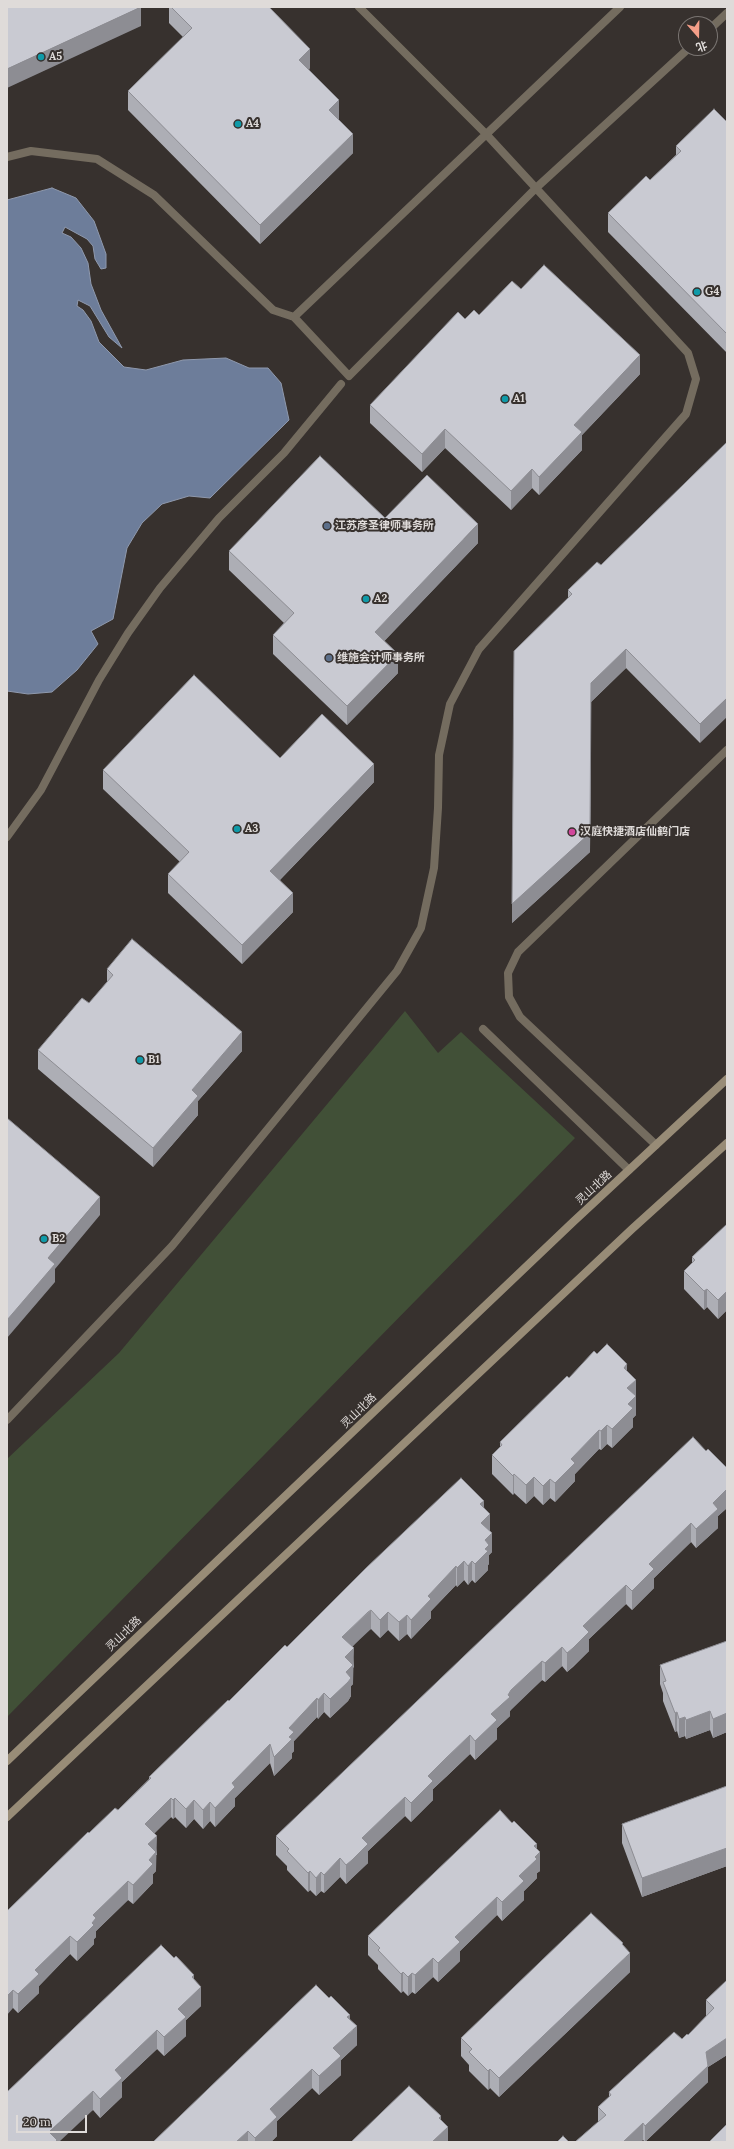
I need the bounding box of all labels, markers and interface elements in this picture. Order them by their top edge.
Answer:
north arrow [678,16,718,56]
text: 北 [694,38,709,55]
place label: A5 [49,50,62,64]
marker: A5 [36,52,46,62]
place label: A4 [246,117,259,131]
marker: A4 [233,119,243,129]
place label: G4 [705,285,720,299]
marker: G4 [692,287,702,297]
place label: A1 [513,392,525,406]
marker: A1 [500,394,510,404]
place label: 江苏彦圣律师事务所 [335,519,434,533]
marker: 江苏彦圣律师事务所 [322,521,332,531]
place label: A2 [374,592,387,606]
marker: A2 [361,594,371,604]
place label: 维施会计师事务所 [337,651,425,665]
marker: 维施会计师事务所 [324,653,334,663]
place label: A3 [245,822,259,836]
marker: A3 [232,824,242,834]
place label: 汉庭快捷酒店仙鹤门店 [580,825,690,839]
marker: 汉庭快捷酒店仙鹤门店 [567,827,577,837]
place label: B1 [148,1053,160,1067]
marker: B1 [135,1055,145,1065]
street label: 灵山北路 [573,1168,615,1208]
place label: B2 [52,1232,65,1246]
marker: B2 [39,1234,49,1244]
street label: 灵山北路 [339,1391,379,1431]
street label: 灵山北路 [104,1614,144,1654]
scale bar [18,2107,89,2133]
text: 20 m [23,2114,51,2129]

